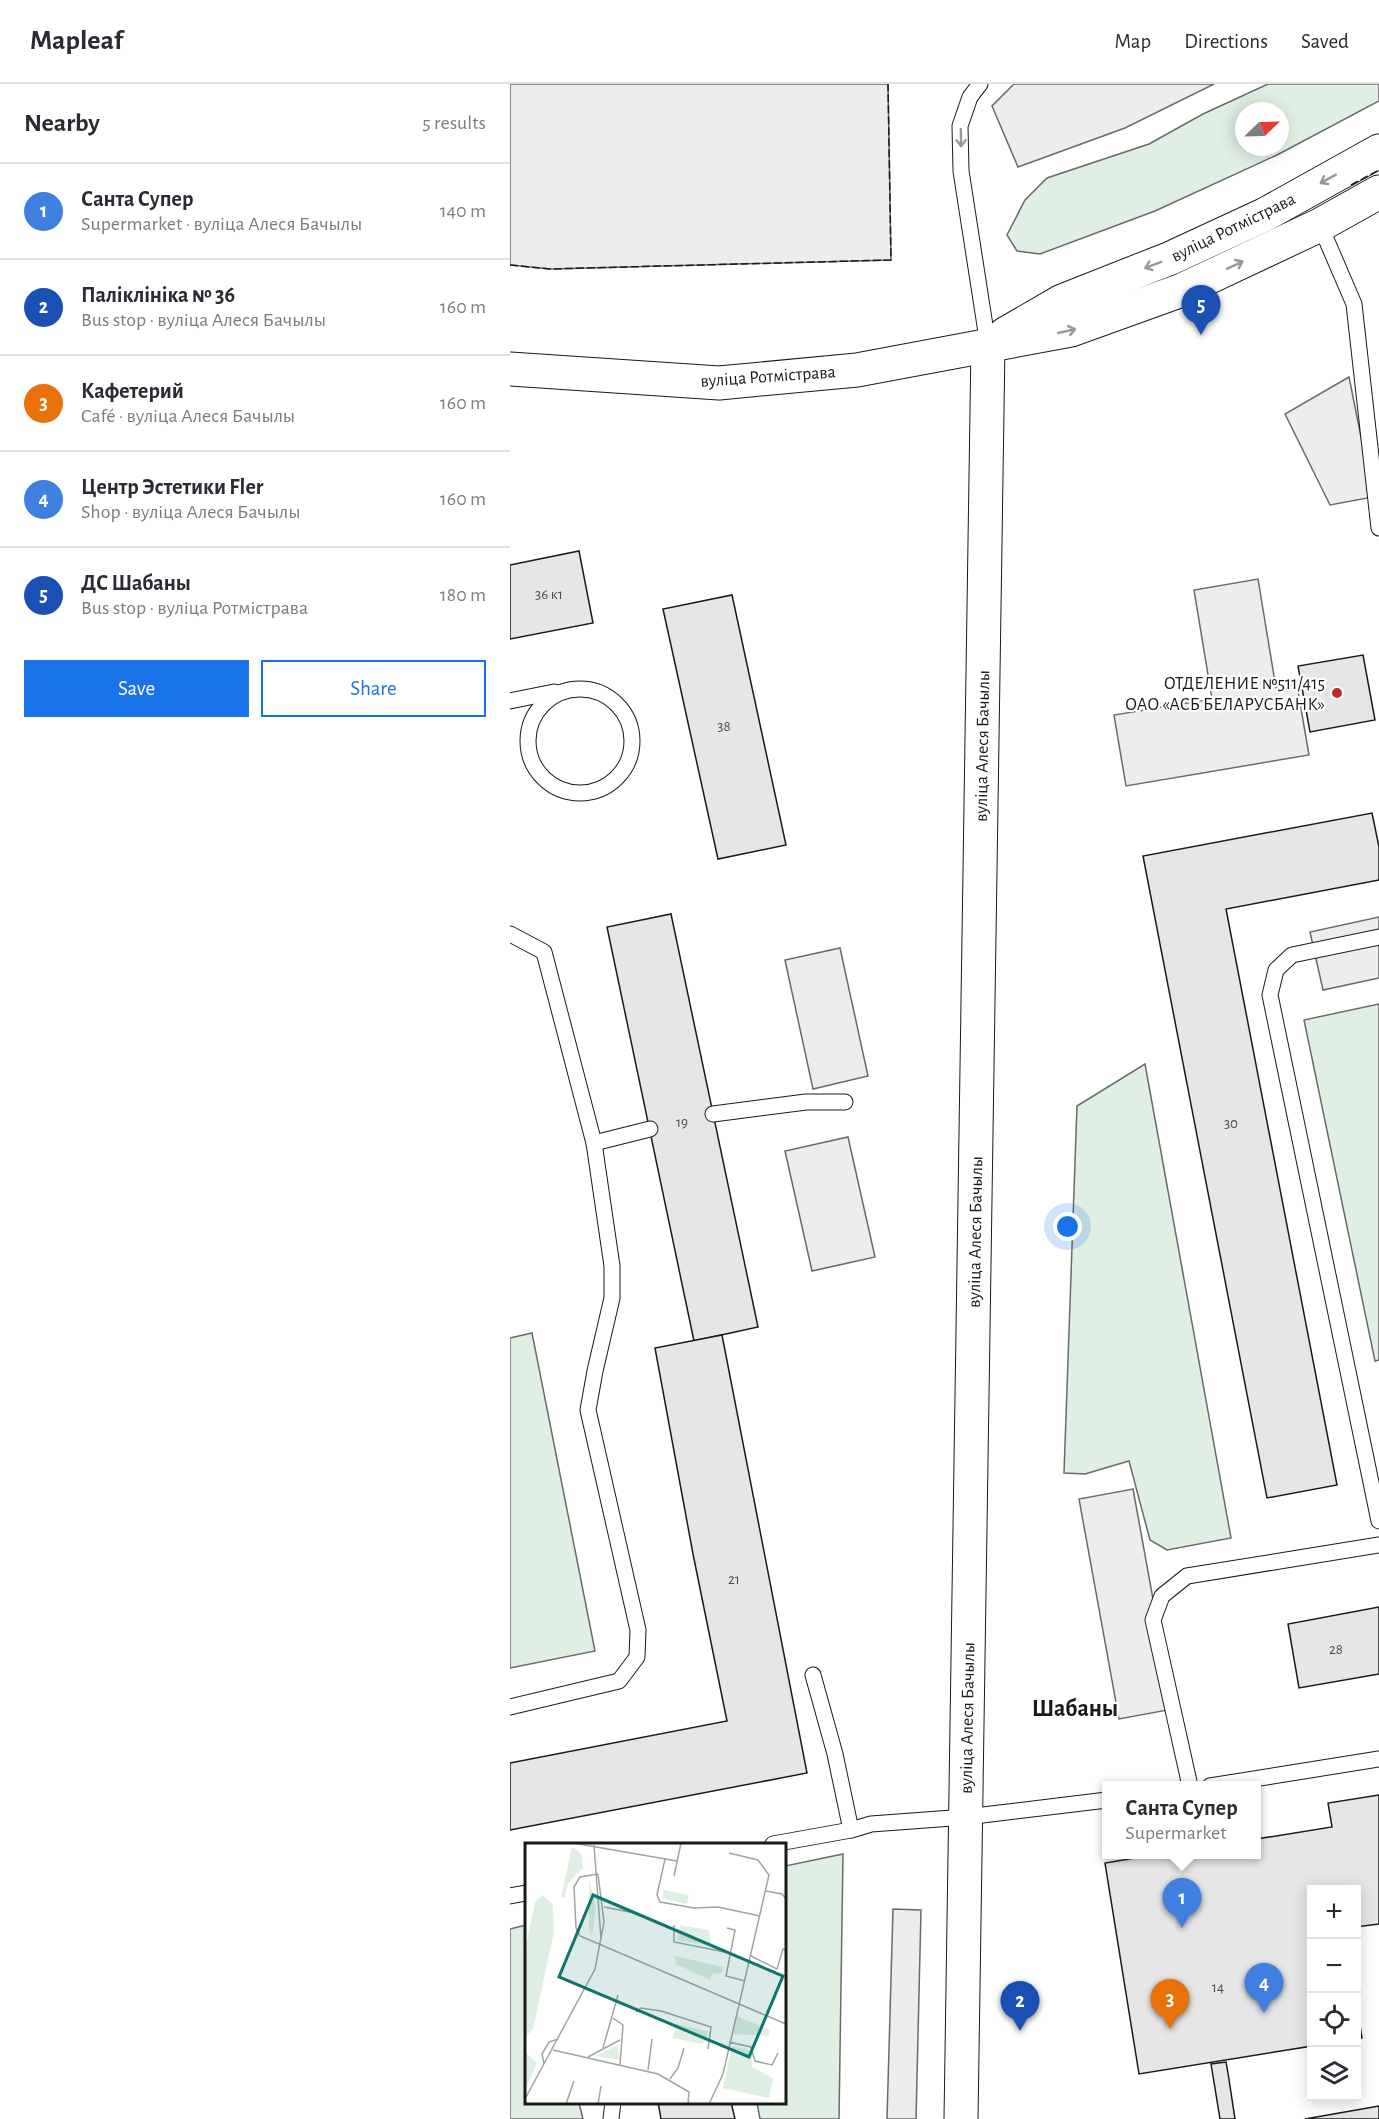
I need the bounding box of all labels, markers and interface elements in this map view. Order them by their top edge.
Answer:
text: Mapleaf [30,27,123,55]
text: Map [1115,31,1151,52]
text: Directions [1184,31,1268,52]
text: Saved [1301,31,1349,52]
north arrow [1235,102,1289,156]
text: Nearby [24,110,100,136]
text: 5 results [422,113,486,133]
one-way arrow [955,127,966,147]
one-way arrow [1320,173,1337,185]
text: Санта Супер [81,188,193,210]
street label: вуліца Ротмістрава [1169,190,1298,266]
text: 1 [40,201,47,221]
text: 140 m [440,201,486,221]
text: Supermarket · вуліца Алеся Бачылы [81,214,362,234]
one-way arrow [1226,259,1244,270]
one-way arrow [1144,260,1163,271]
text: Паліклініка № 36 [81,284,235,306]
pin: 5 [1182,286,1220,335]
text: 2 [39,297,48,317]
text: 160 m [440,297,486,317]
text: Bus stop · вуліца Алеся Бачылы [81,310,326,330]
one-way arrow [1057,324,1076,336]
street label: вуліца Ротмістрава [700,363,836,391]
text: Кафетерий [81,380,184,402]
text: 3 [39,393,48,413]
text: 160 m [440,393,486,413]
text: Café · вуліца Алеся Бачылы [81,406,295,426]
text: Центр Эстетики Fler [81,476,263,498]
text: 4 [38,489,49,509]
text: 160 m [440,489,486,509]
text: Shop · вуліца Алеся Бачылы [81,502,300,522]
text: ДС Шабаны [81,572,191,594]
text: 5 [39,585,48,605]
text: 180 m [440,585,486,605]
house number: 36 к1 [535,587,563,602]
text: Bus stop · вуліца Ротмістрава [81,598,308,618]
button: Save [24,660,249,717]
button: Share [261,660,486,717]
street label: вуліца Алеся Бачылы [973,670,993,822]
place label: ОТДЕЛЕНИЕ №511/415 ОАО «АСБ БЕЛАРУСБАНК» [1125,675,1325,714]
marker: ОТДЕЛЕНИЕ №511/415 ОАО «АСБ БЕЛАРУСБАНК» [1330,686,1344,700]
house number: 38 [717,719,731,734]
house number: 19 [676,1115,688,1130]
house number: 30 [1224,1116,1238,1131]
street label: вуліца Алеся Бачылы [966,1156,986,1308]
your location [1053,1212,1082,1241]
house number: 21 [728,1572,740,1587]
street label: вуліца Алеся Бачылы [958,1642,978,1794]
house number: 28 [1329,1642,1343,1657]
district label: Шабаны [1032,1697,1118,1721]
popup [1102,1781,1261,1859]
text: Санта Супер [1125,1797,1238,1819]
text: Supermarket [1125,1823,1227,1843]
inset map [525,1843,786,2104]
pin: 1 [1162,1878,1202,1928]
map controls [1307,1885,1361,2101]
button: + [1307,1885,1361,1939]
button: − [1307,1939,1361,1993]
pin: 4 [1244,1964,1284,2013]
pin: 3 [1150,1980,1190,2029]
house number: 14 [1212,1980,1224,1995]
pin: 2 [1000,1982,1040,2031]
button: locate [1307,1993,1361,2047]
button: layers [1307,2047,1361,2101]

